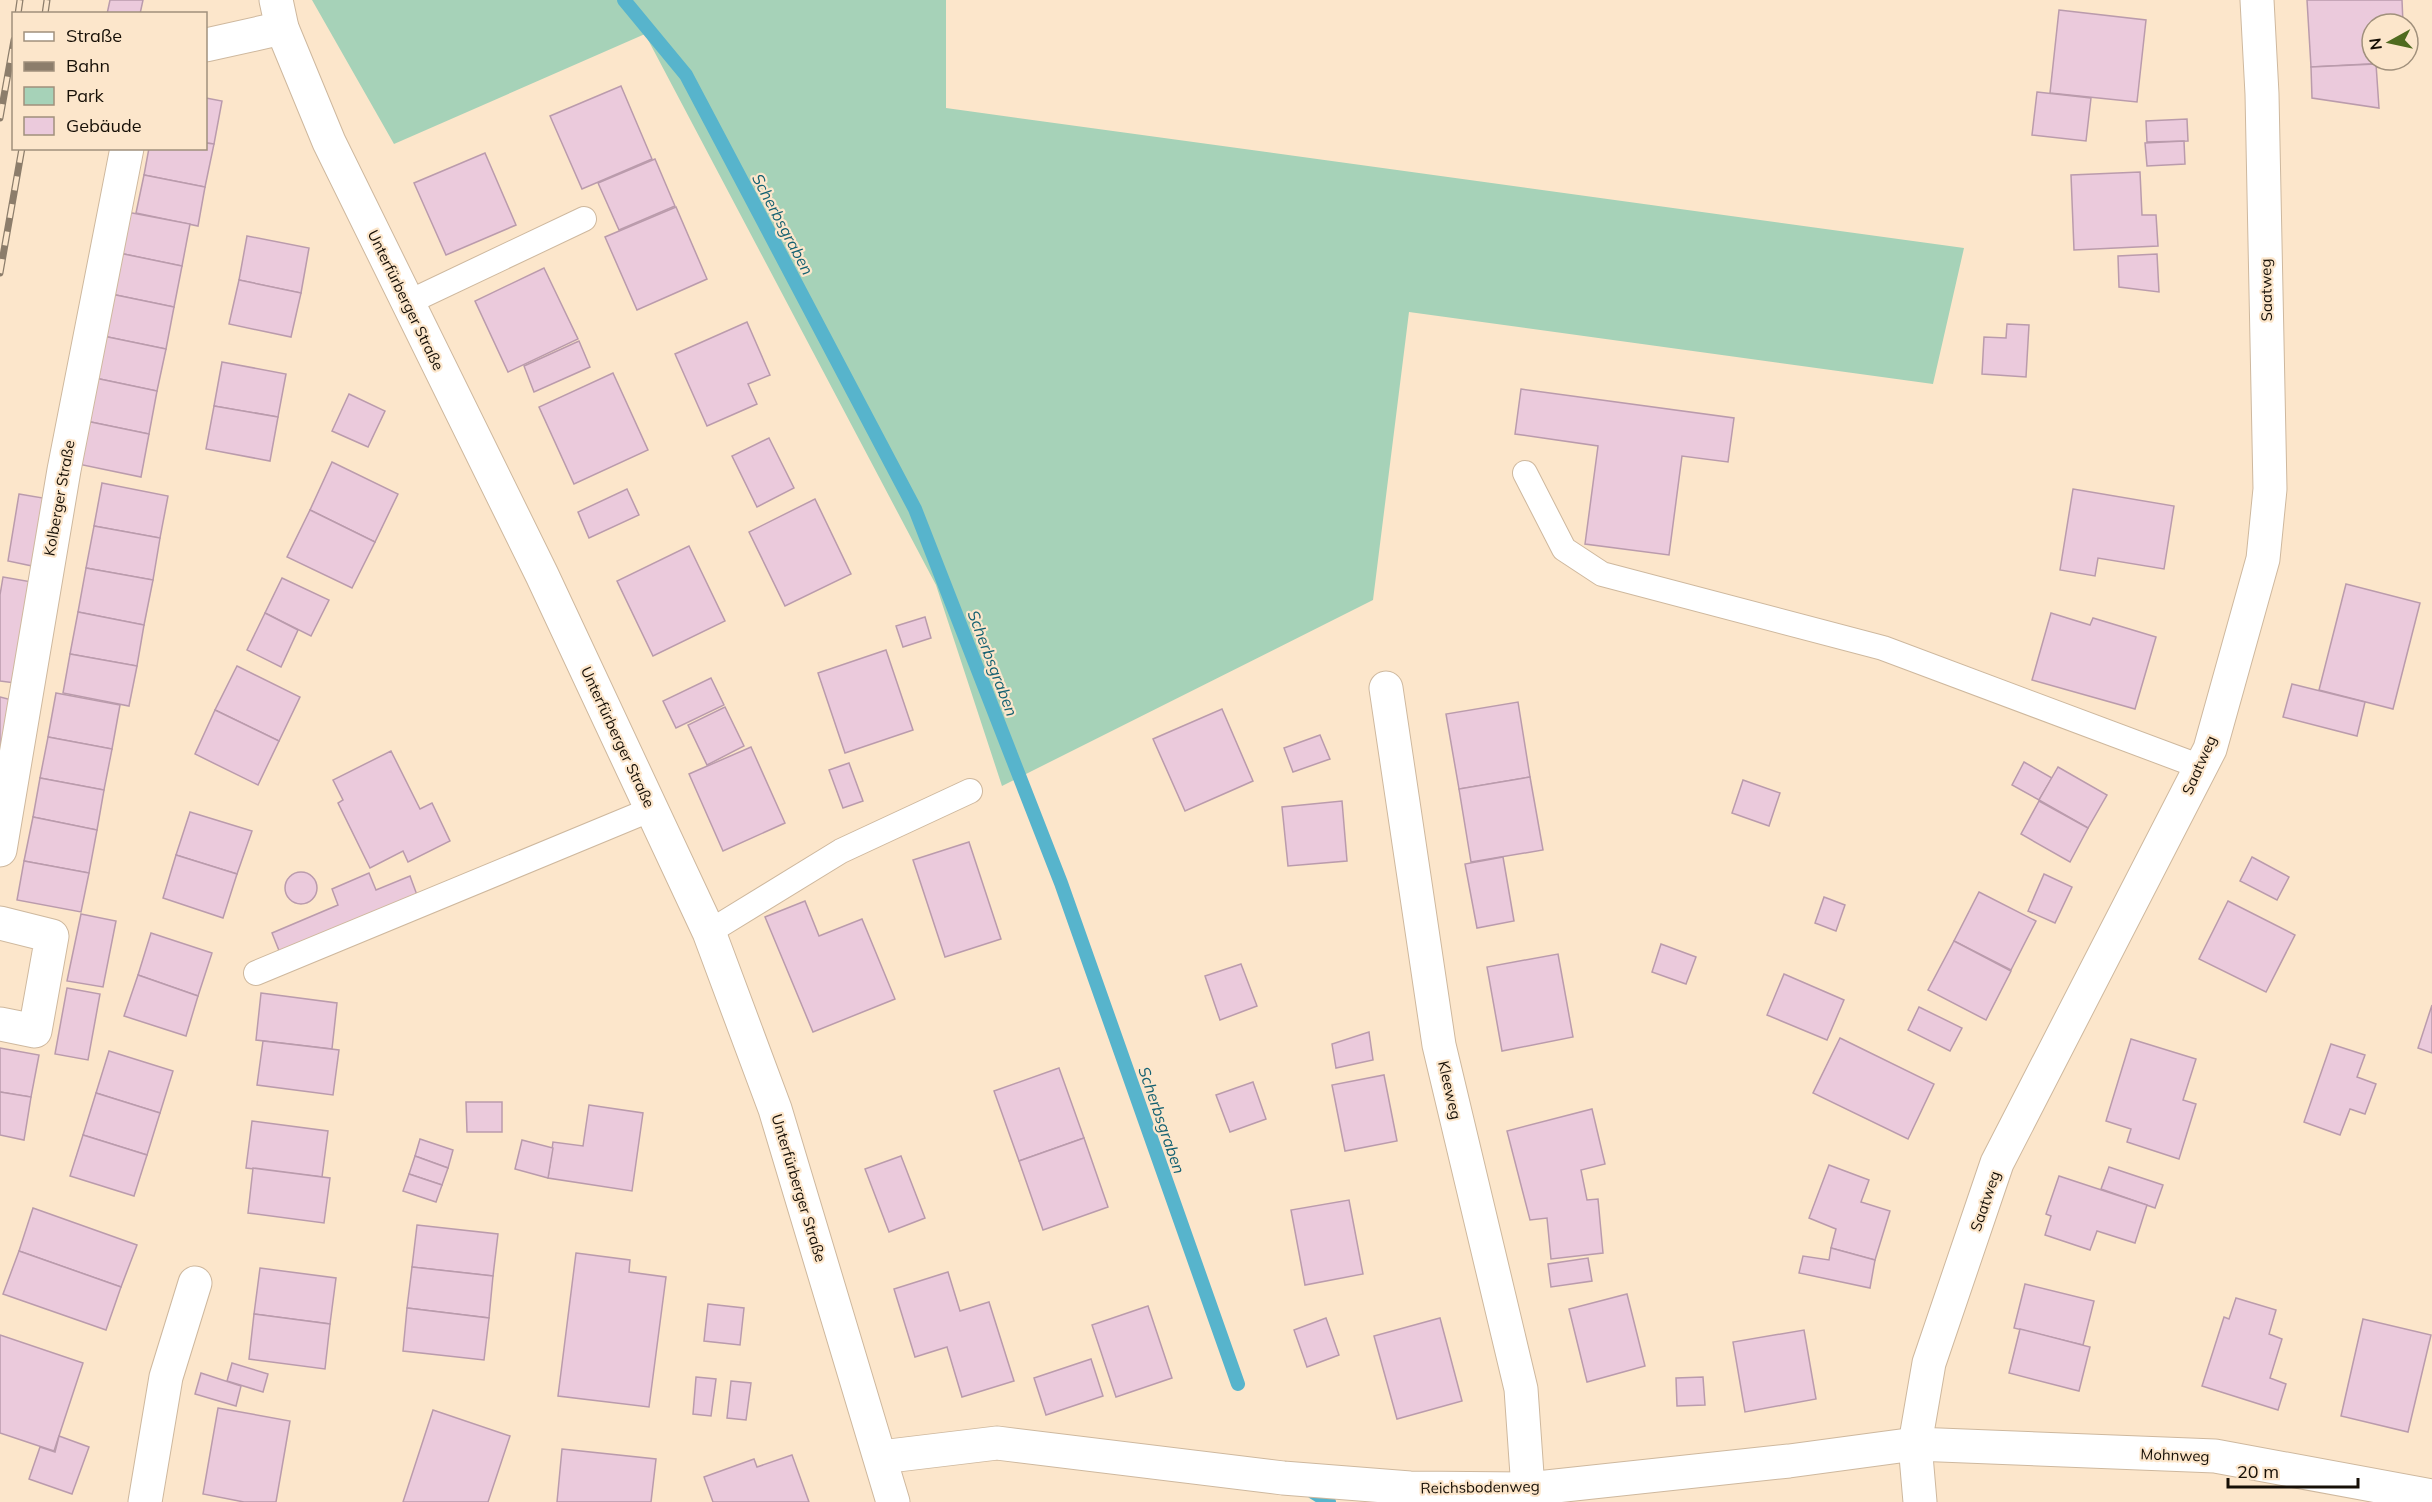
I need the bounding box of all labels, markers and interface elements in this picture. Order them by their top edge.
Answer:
legend [12,12,207,150]
north arrow [2360,12,2420,72]
text: Straße [66,24,122,47]
text: N [2364,37,2386,51]
text: Bahn [66,54,110,77]
text: Park [66,84,105,107]
text: Gebäude [66,114,142,137]
water label: Scherbsgraben [748,170,818,278]
street label: Unterfürberger Straße [364,227,448,373]
street label: Saatweg [2256,258,2276,322]
street label: Kolberger Straße [39,439,79,557]
water label: Scherbsgraben [964,607,1022,719]
street label: Unterfürberger Straße [577,663,659,811]
street label: Saatweg [2178,732,2220,798]
street label: Kleeweg [1434,1059,1466,1121]
water label: Scherbsgraben [1134,1064,1190,1176]
street label: Unterfürberger Straße [767,1112,831,1264]
street label: Saatweg [1966,1168,2004,1234]
street label: Mohnweg [2140,1444,2210,1466]
scale bar [2228,1451,2358,1489]
text: 20 m [2237,1460,2279,1483]
street label: Reichsbodenweg [1420,1476,1540,1498]

